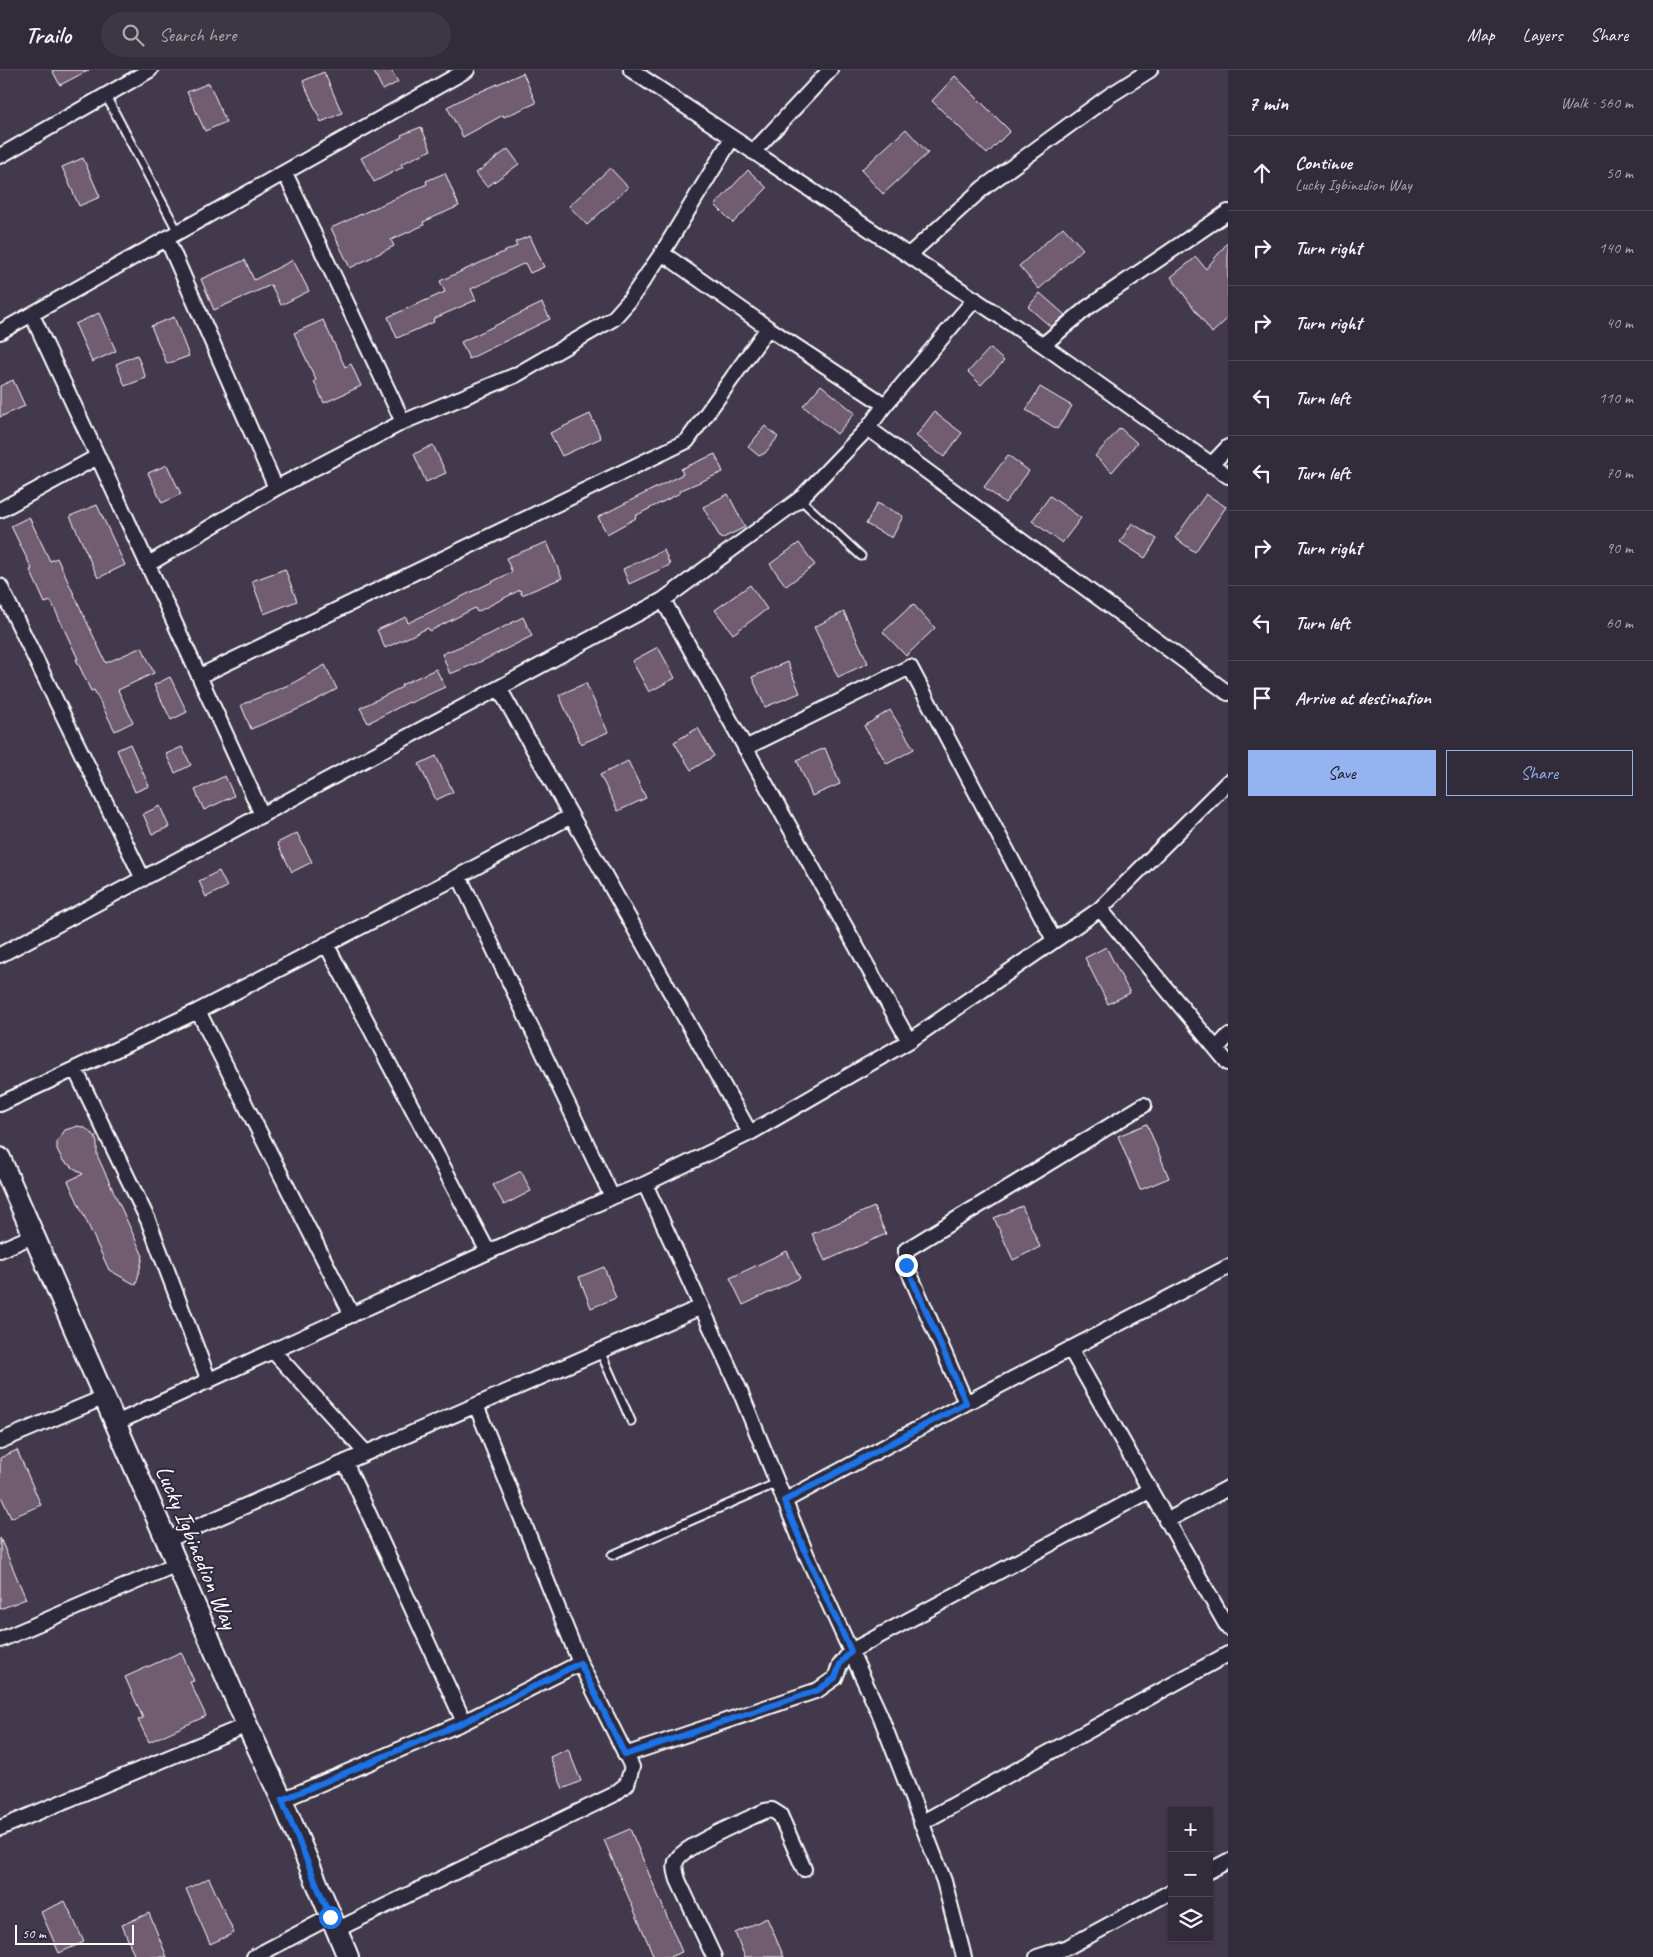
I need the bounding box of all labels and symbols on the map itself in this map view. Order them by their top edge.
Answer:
route end [895,1254,918,1277]
street label: Lucky Igbinedion Way [149,1461,246,1635]
route start [319,1906,342,1929]
scale bar [15,1922,134,1945]

